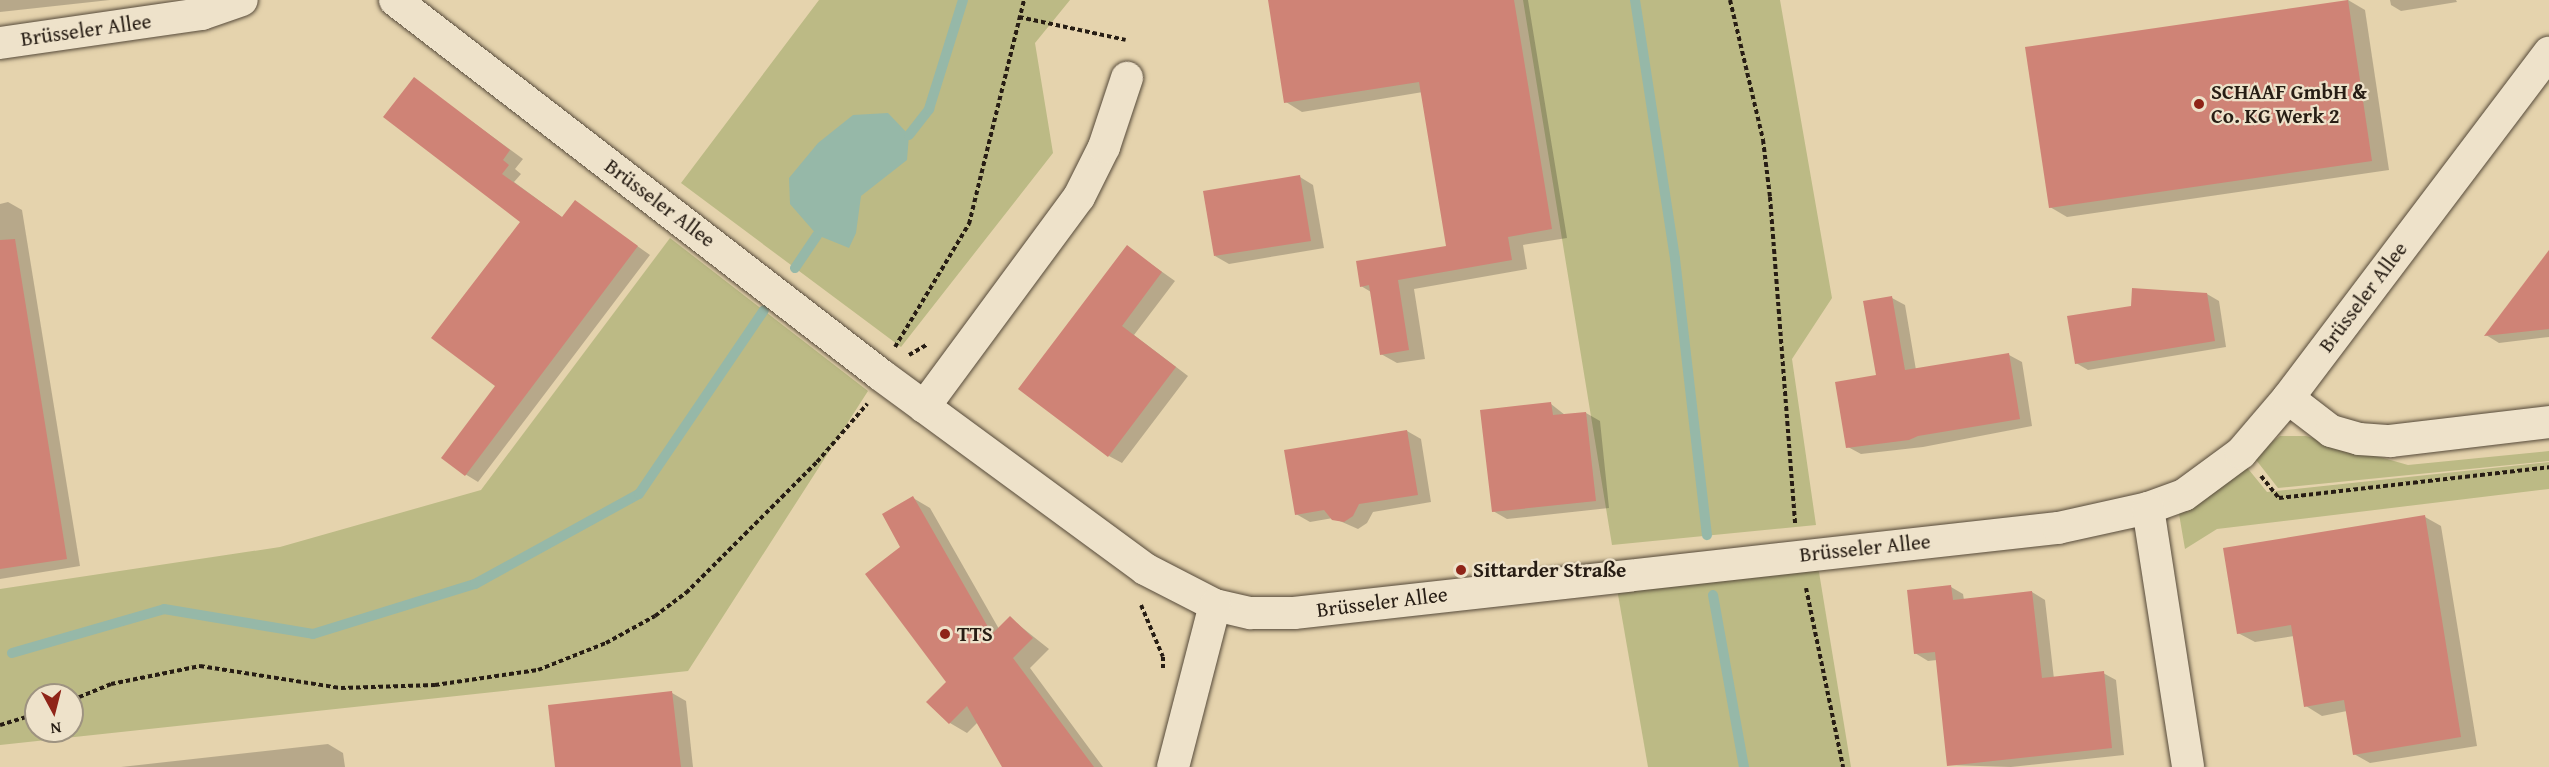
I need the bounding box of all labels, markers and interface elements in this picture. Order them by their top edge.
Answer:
street label: Brüsseler Allee [19,8,153,52]
place label: SCHAAF GmbH & Co. KG Werk 2 [2211,79,2367,129]
marker: SCHAAF GmbH & Co. KG Werk 2 [2192,97,2206,111]
street label: Brüsseler Allee [600,153,720,253]
street label: Brüsseler Allee [2313,237,2413,357]
street label: Brüsseler Allee [1798,529,1932,567]
place label: Sittarder Straße [1473,557,1626,583]
marker: Sittarder Straße [1454,563,1468,577]
street label: Brüsseler Allee [1315,581,1449,623]
place label: TTS [957,621,993,647]
marker: TTS [938,627,952,641]
north arrow [24,683,84,743]
text: N [49,716,63,741]

